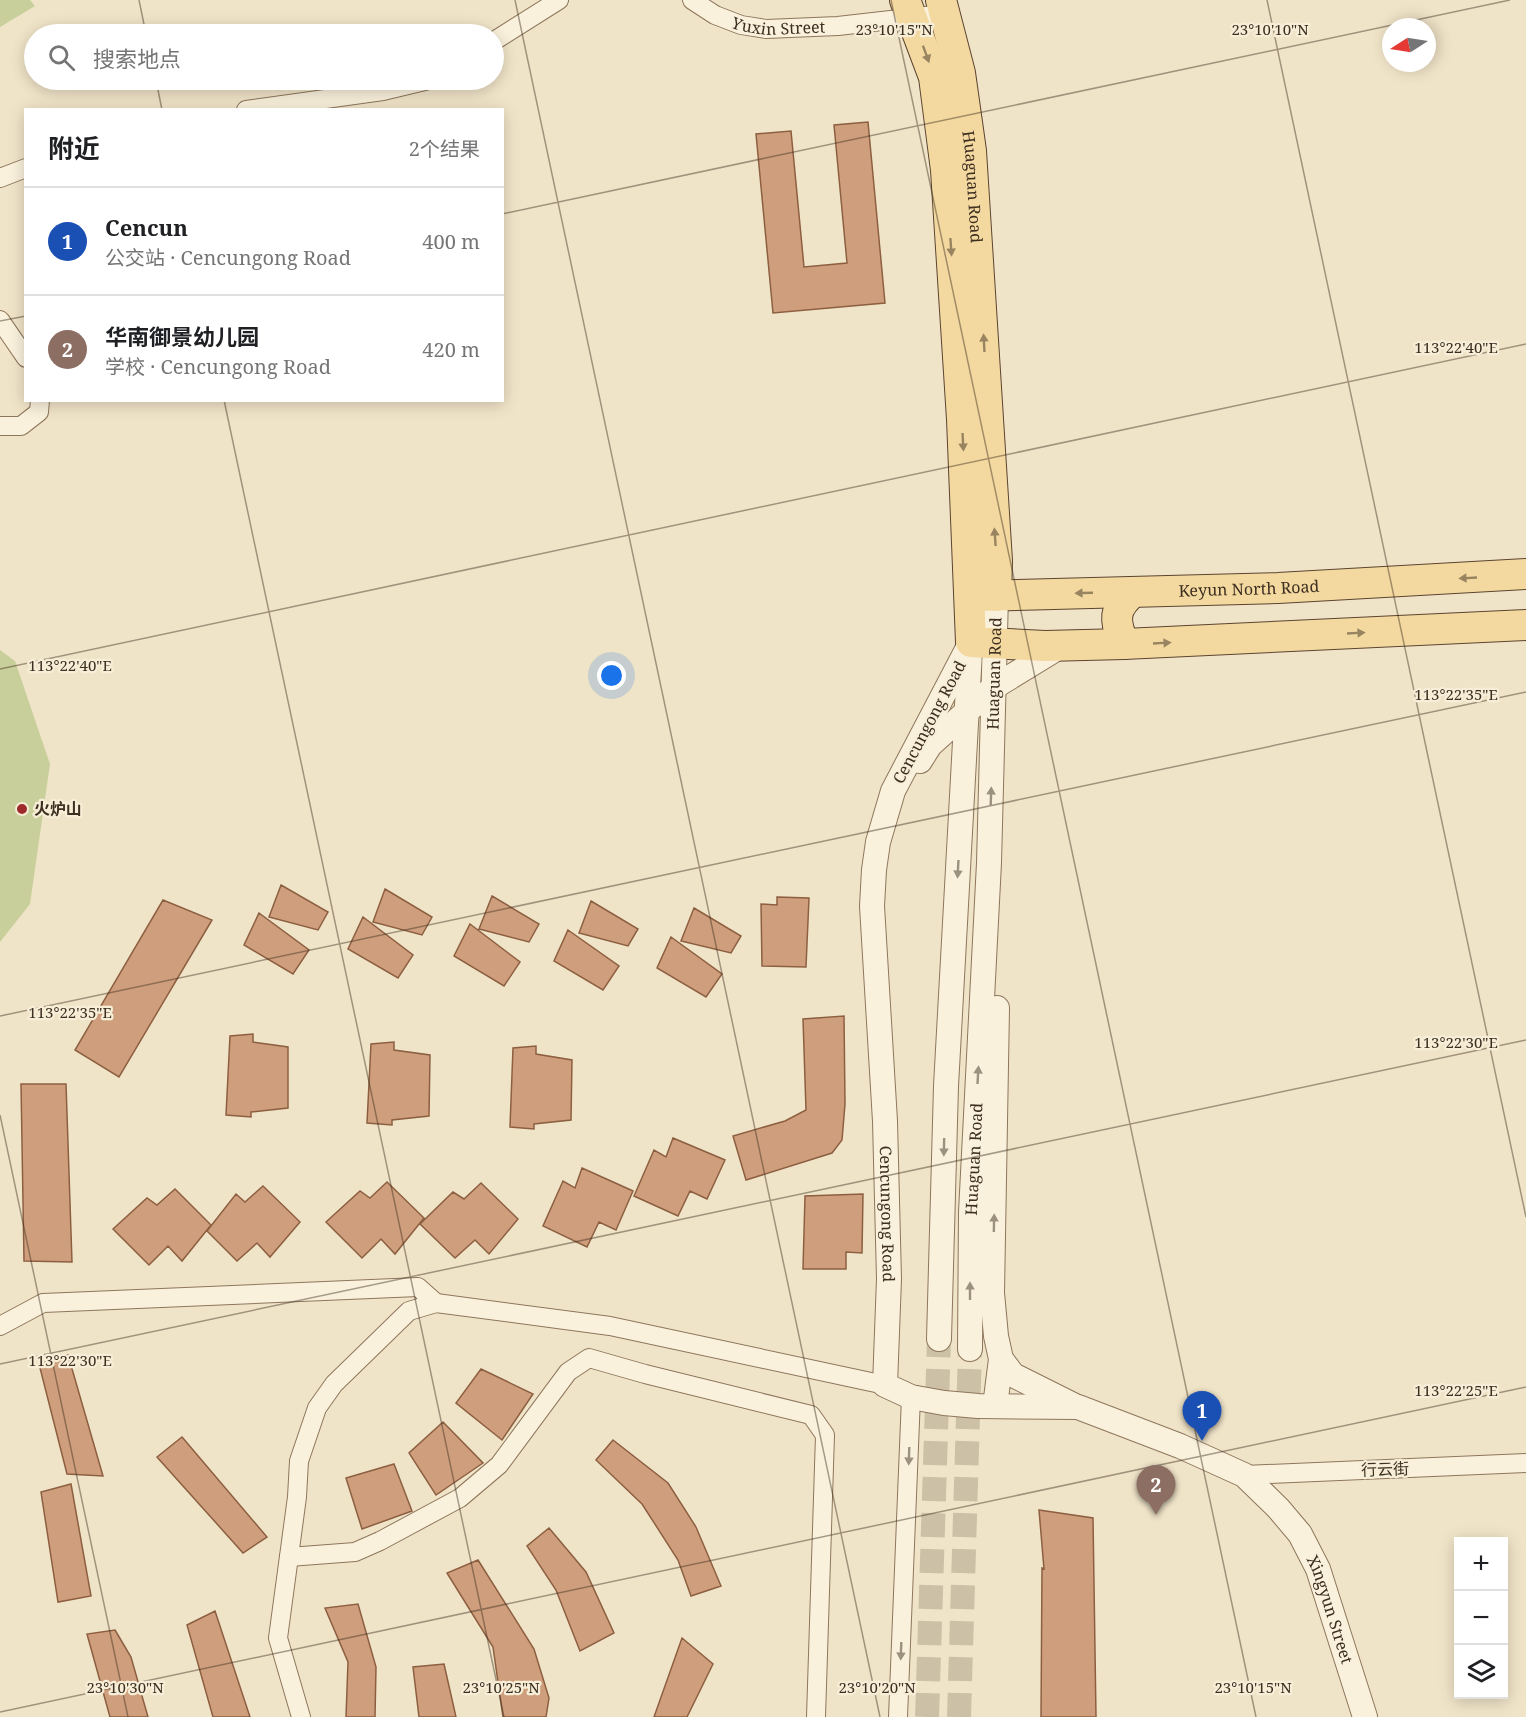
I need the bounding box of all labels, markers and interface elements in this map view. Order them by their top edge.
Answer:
street label: Yuxin Street [728,11,826,40]
north arrow [1382,18,1436,72]
text: 23°10'15"N [855,19,933,39]
text: 23°10'10"N [1231,19,1309,39]
search box [24,24,504,90]
icon: search [45,41,78,74]
text: 搜索地点 [93,43,181,73]
one-way arrow [922,45,932,63]
street label: Huaguan Road [957,129,988,244]
text: 附近 [48,130,100,166]
text: 2个结果 [409,135,480,162]
text: Cencun [105,212,188,242]
text: 1 [62,228,73,255]
text: 400 m [422,228,480,255]
one-way arrow [946,238,956,257]
text: 公交站 · Cencungong Road [105,244,351,271]
text: 华南御景幼儿园 [105,321,259,351]
one-way arrow [979,333,988,352]
text: 2 [62,336,73,363]
text: 420 m [422,336,480,363]
text: 113°22'40"E [1414,337,1498,357]
text: 学校 · Cencungong Road [105,353,331,380]
one-way arrow [959,432,968,451]
one-way arrow [991,528,1000,547]
one-way arrow [1458,573,1477,582]
street label: Keyun North Road [1178,575,1320,602]
one-way arrow [1074,589,1093,598]
street label: Huaguan Road [981,617,1006,730]
one-way arrow [1347,629,1366,638]
one-way arrow [1152,638,1171,647]
text: 113°22'40"E [28,655,112,675]
street label: Cencungong Road [887,656,971,787]
your location [597,661,626,690]
text: 113°22'35"E [1414,684,1498,704]
one-way arrow [986,787,996,806]
place label: 火炉山 [34,798,82,820]
marker: 火炉山 [15,802,29,816]
one-way arrow [953,859,963,878]
text: 113°22'35"E [28,1002,112,1022]
text: 113°22'30"E [1414,1032,1498,1052]
one-way arrow [973,1066,982,1085]
street label: Huaguan Road [960,1102,988,1216]
one-way arrow [939,1138,949,1157]
street label: Cencungong Road [875,1145,900,1283]
one-way arrow [989,1213,998,1232]
one-way arrow [965,1281,975,1300]
text: 113°22'30"E [28,1350,112,1370]
text: 113°22'25"E [1414,1380,1498,1400]
pin: 1 [1182,1392,1222,1441]
one-way arrow [904,1446,913,1465]
street label: 行云街 [1361,1457,1409,1481]
pin: 2 [1136,1466,1176,1515]
map controls [1454,1537,1508,1699]
button: + [1454,1537,1508,1591]
street label: Xingyun Street [1302,1551,1358,1667]
button: − [1454,1591,1508,1645]
one-way arrow [896,1641,906,1660]
button: layers [1454,1645,1508,1699]
text: 23°10'30"N [86,1677,164,1697]
text: 23°10'25"N [462,1677,540,1697]
text: 23°10'20"N [838,1677,916,1697]
text: 23°10'15"N [1214,1677,1292,1697]

